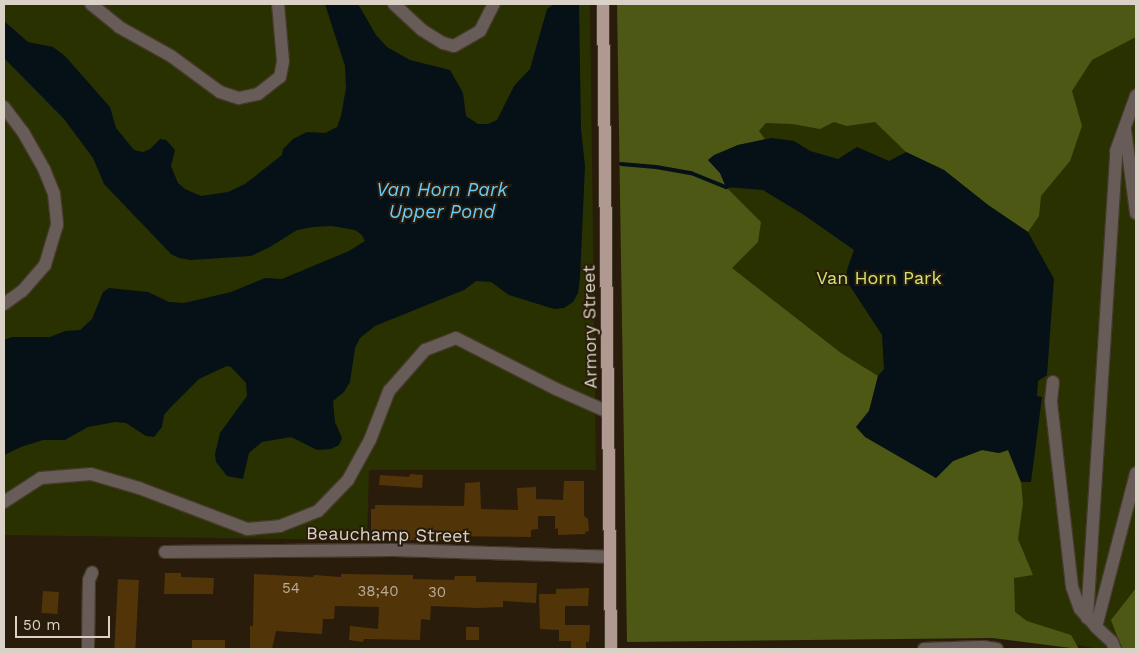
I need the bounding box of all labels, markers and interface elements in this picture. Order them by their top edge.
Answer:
water label: Van Horn Park Upper Pond [376,179,508,223]
street label: Armory Street [578,265,602,389]
park label: Van Horn Park [816,267,942,289]
street label: Beauchamp Street [306,523,470,547]
house number: 54 [282,580,300,598]
house number: 38;40 [358,583,398,601]
house number: 30 [428,584,446,602]
scale bar [18,606,112,638]
text: 50 m [23,616,60,634]

